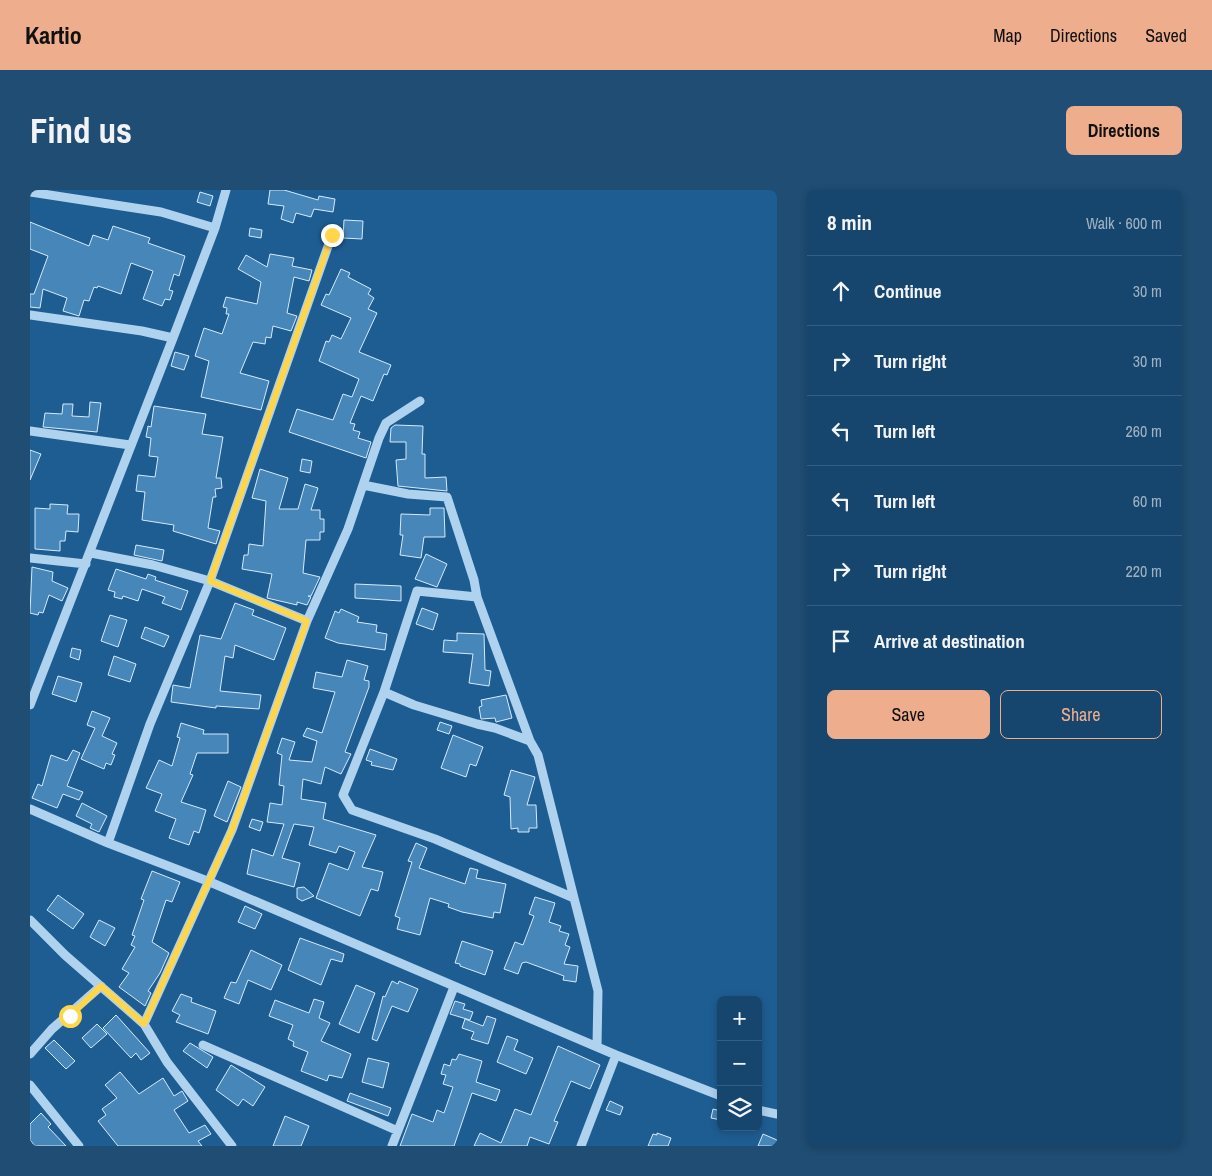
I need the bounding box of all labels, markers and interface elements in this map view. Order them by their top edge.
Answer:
text: Kartio [25,19,82,51]
text: Map [993,23,1022,48]
text: Directions [1050,23,1117,48]
text: Saved [1145,23,1187,48]
button: Directions [1066,106,1182,155]
text: Find us [30,107,132,154]
text: 8 min [827,208,872,237]
text: Walk · 600 m [1086,212,1162,234]
route end [321,224,344,247]
icon: ahead [827,277,855,305]
text: Continue [874,278,942,304]
text: 30 m [1133,280,1162,302]
icon: right [827,347,855,375]
text: Turn right [874,348,946,374]
text: 30 m [1133,350,1162,372]
icon: left [827,417,855,445]
text: Turn left [874,418,935,444]
text: 260 m [1126,420,1162,442]
icon: left [827,487,855,515]
text: Turn left [874,488,935,514]
text: 60 m [1133,490,1162,512]
icon: right [827,557,855,585]
text: Turn right [874,558,946,584]
text: 220 m [1126,560,1162,582]
icon: arrive [827,627,855,655]
text: Arrive at destination [874,628,1025,654]
button: Save [827,690,990,739]
button: Share [1000,690,1162,739]
map controls [717,996,762,1131]
button: + [717,996,762,1041]
route start [59,1005,82,1028]
button: − [717,1041,762,1086]
button: layers [717,1086,762,1131]

